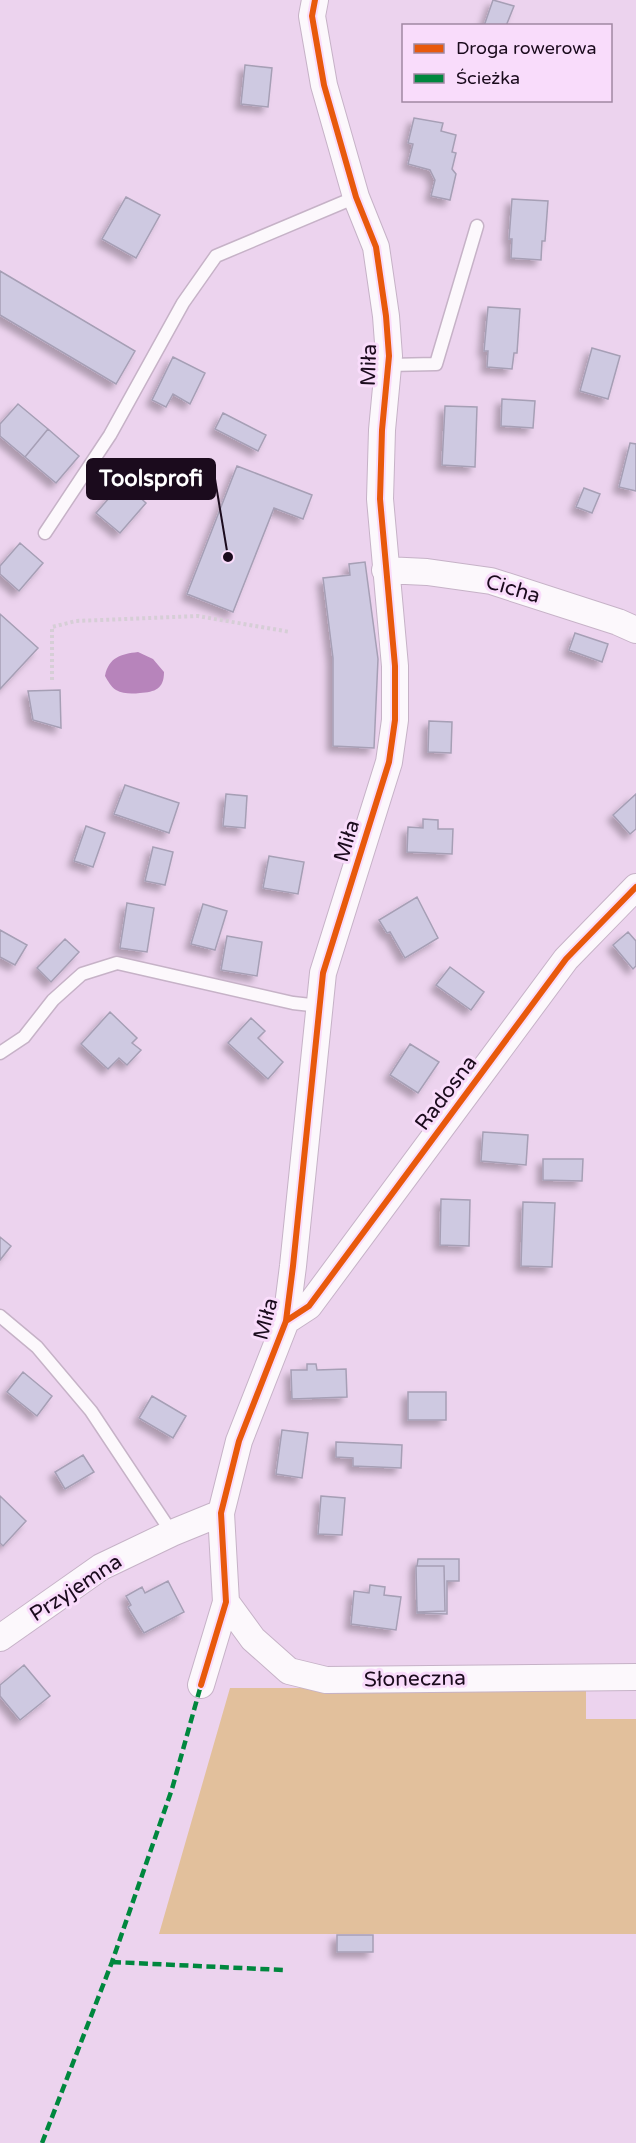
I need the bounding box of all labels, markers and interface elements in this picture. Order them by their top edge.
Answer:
legend [402,24,612,102]
text: Droga rowerowa [456,37,597,59]
text: Ścieżka [456,67,520,89]
street label: Miła [356,343,382,387]
callout: Toolsprofi [87,459,215,499]
text: Toolsprofi [98,466,203,492]
street label: Cicha [483,569,543,609]
street label: Miła [329,817,365,865]
street label: Radosna [410,1051,482,1135]
street label: Miła [248,1295,284,1343]
street label: Przyjemna [25,1549,127,1627]
street label: Słoneczna [364,1666,466,1692]

